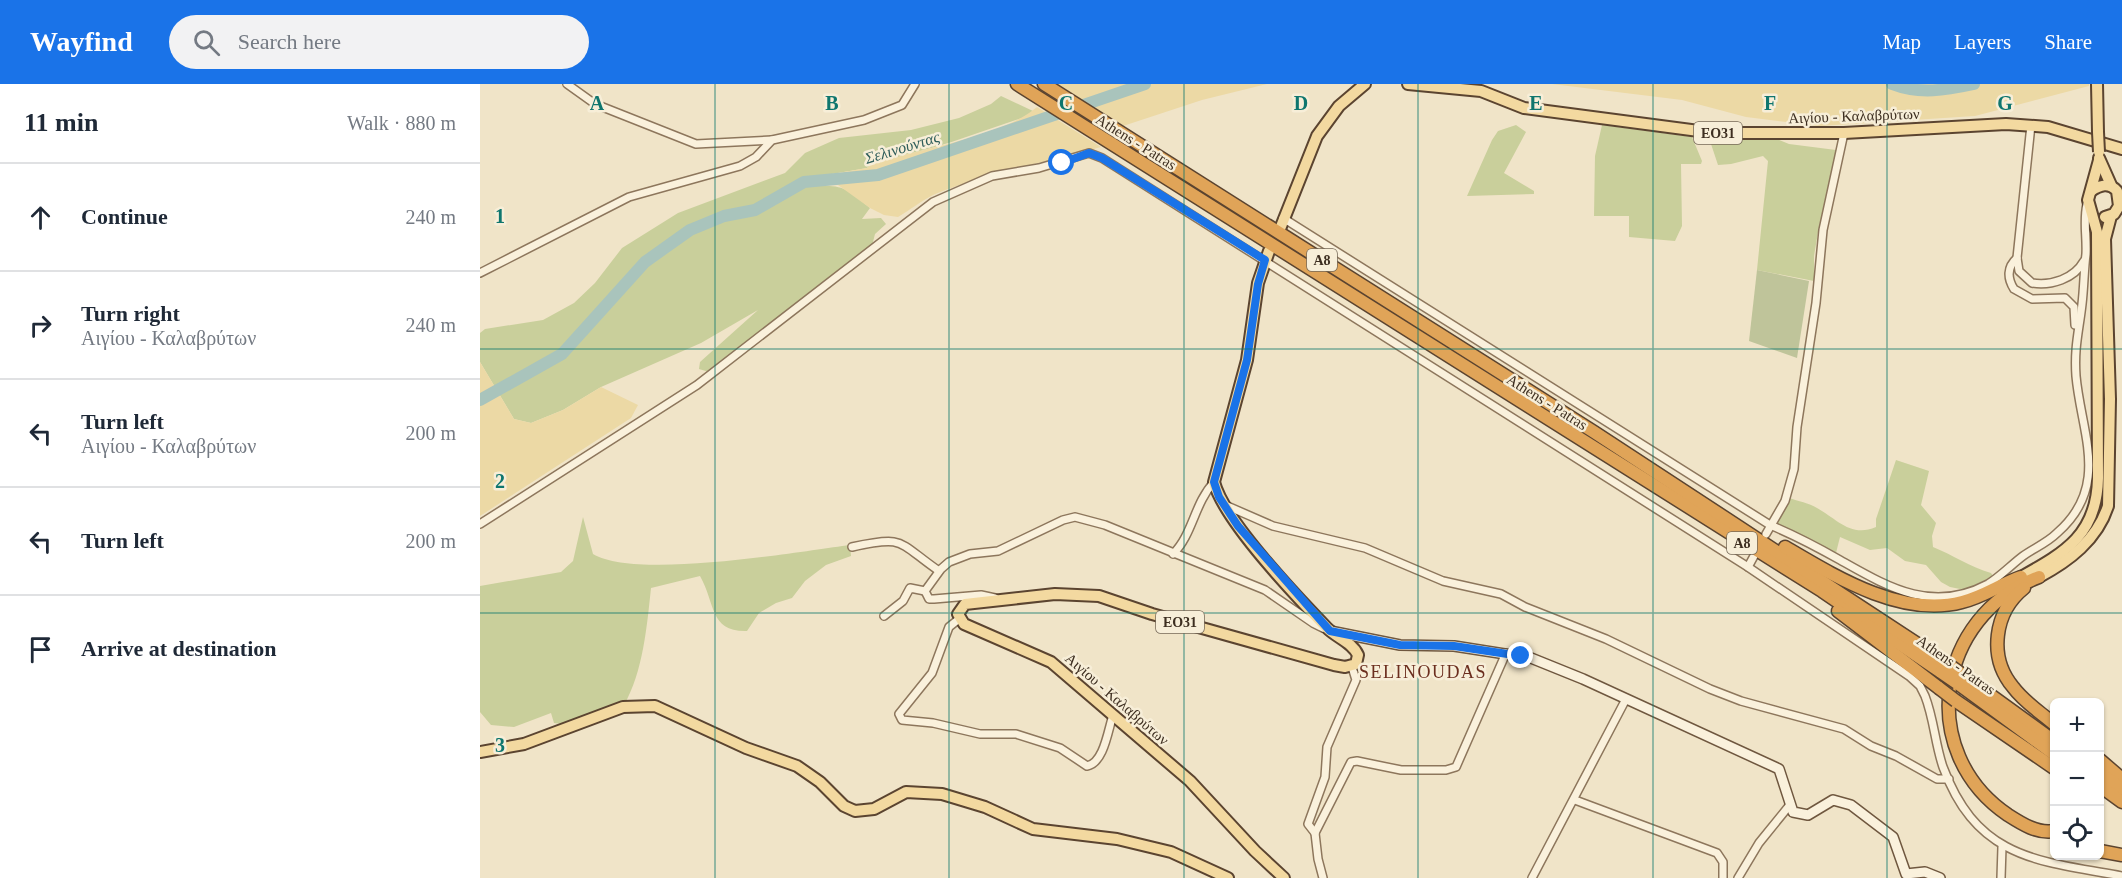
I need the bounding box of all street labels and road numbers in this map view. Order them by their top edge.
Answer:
street label: Αιγίου - Καλαβρύτων [1788,106,1920,126]
street label: Athens - Patras [1093,111,1179,173]
road number: ΕΟ31 [1694,122,1742,144]
road number: Α8 [1307,249,1337,271]
street label: Athens - Patras [1504,371,1590,433]
road number: Α8 [1727,532,1757,554]
road number: ΕΟ31 [1156,611,1204,633]
street label: Athens - Patras [1914,632,1998,698]
street label: Αιγίου - Καλαβρύτων [1062,650,1172,748]

